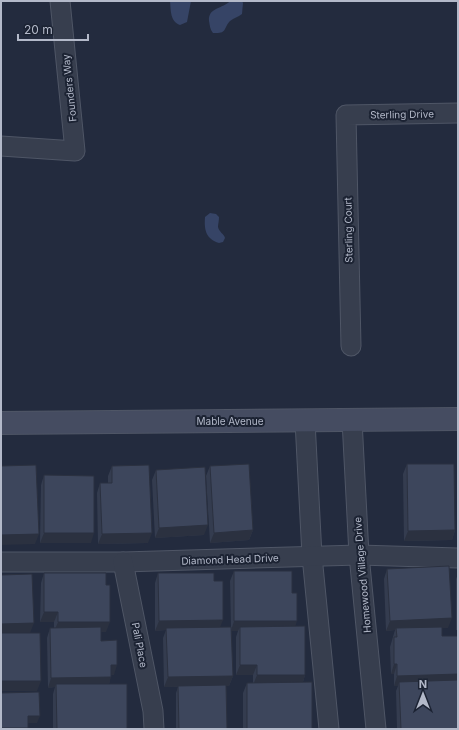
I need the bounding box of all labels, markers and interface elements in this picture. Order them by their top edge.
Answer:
scale bar [18,16,88,42]
text: 20 m [24,22,53,37]
street label: Founders Way [59,53,78,122]
street label: Sterling Drive [370,107,434,121]
street label: Sterling Court [341,196,355,263]
street label: Mable Avenue [197,415,264,427]
street label: Homewood Village Drive [351,516,373,633]
street label: Diamond Head Drive [181,551,279,567]
street label: Pali Place [130,621,150,669]
north arrow [403,674,443,714]
text: N [419,677,427,691]

